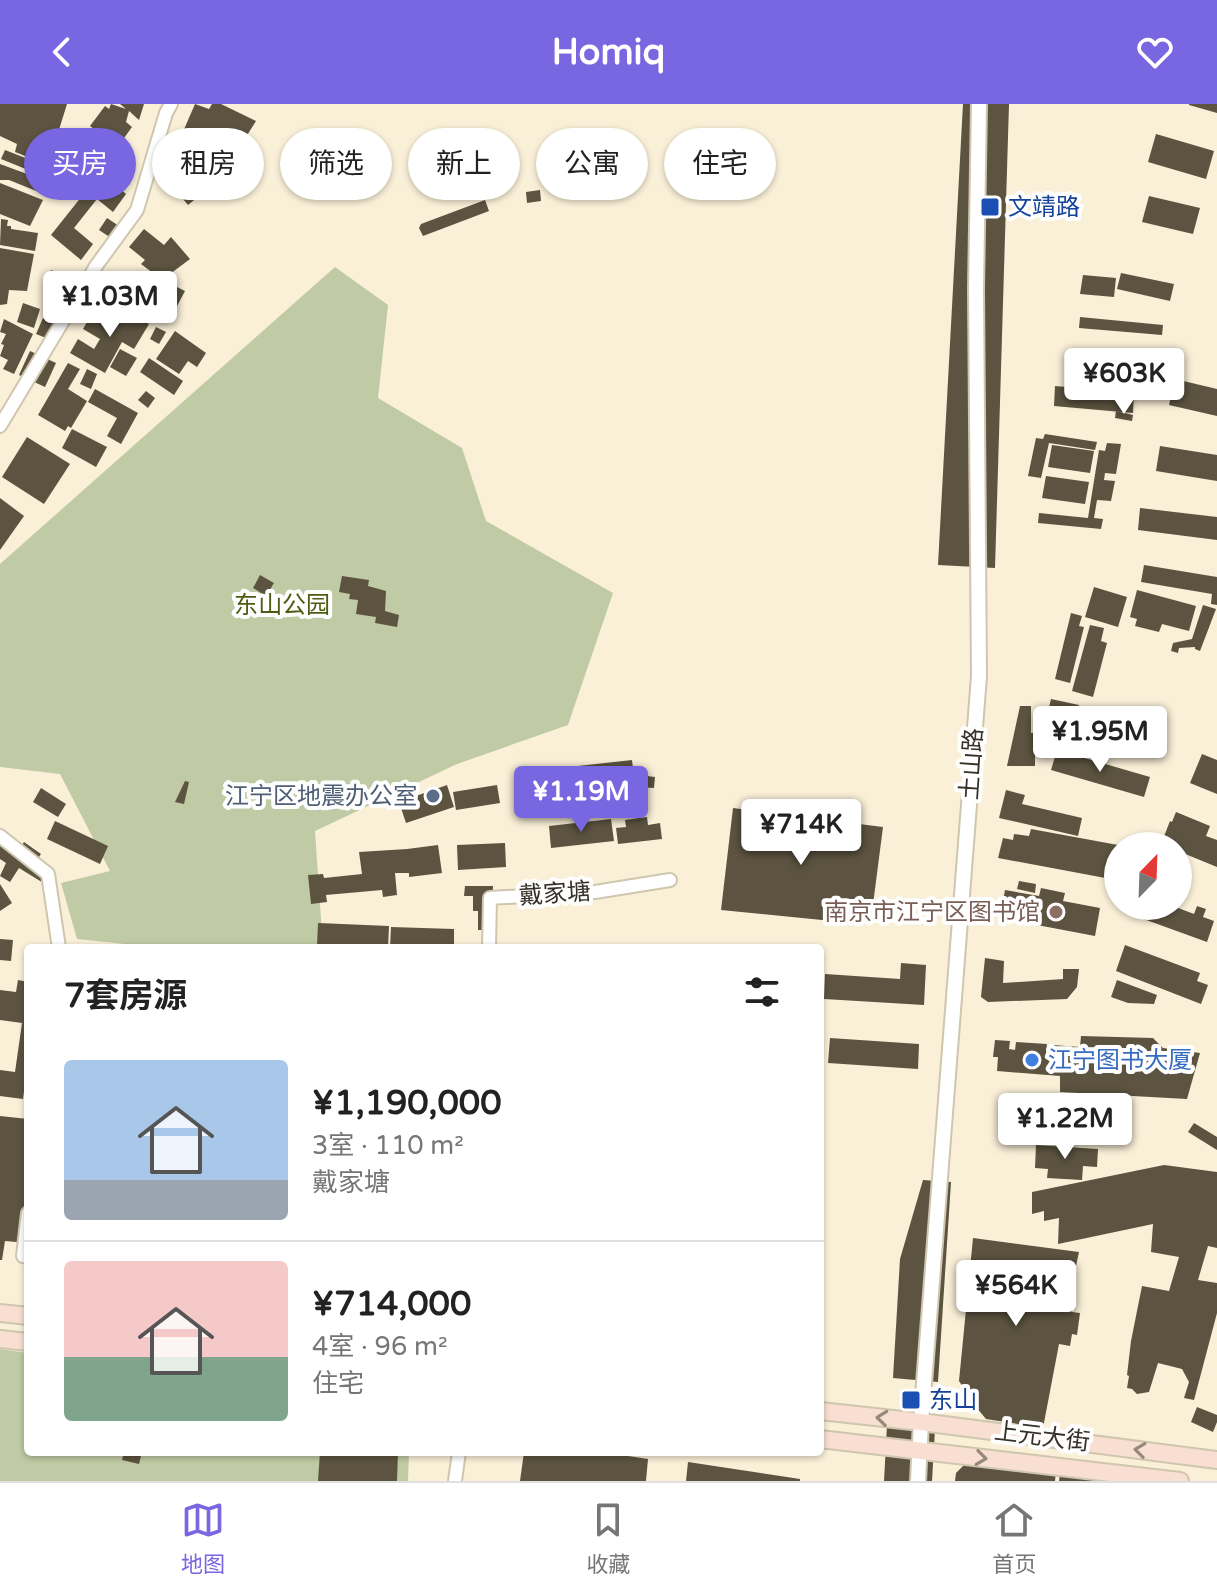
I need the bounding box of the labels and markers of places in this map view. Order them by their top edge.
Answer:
place label: 文靖路 [1008,193,1080,222]
marker: 文靖路 [979,196,1001,218]
pin: ¥1.03M [45,271,175,339]
pin: ¥603K [1068,348,1180,416]
pin: ¥1.95M [1035,706,1165,774]
pin: ¥1.19M [516,766,646,834]
place label: 江宁区地震办公室 [225,782,417,811]
marker: 江宁区地震办公室 [424,787,442,805]
pin: ¥714K [745,799,857,867]
place label: 南京市江宁区图书馆 [824,898,1040,927]
marker: 南京市江宁区图书馆 [1047,903,1065,921]
place label: 江宁图书大厦 [1048,1046,1192,1075]
marker: 江宁图书大厦 [1023,1051,1041,1069]
pin: ¥1.22M [1000,1093,1130,1161]
pin: ¥564K [960,1260,1072,1328]
place label: 东山 [929,1386,977,1415]
marker: 东山 [900,1389,922,1411]

